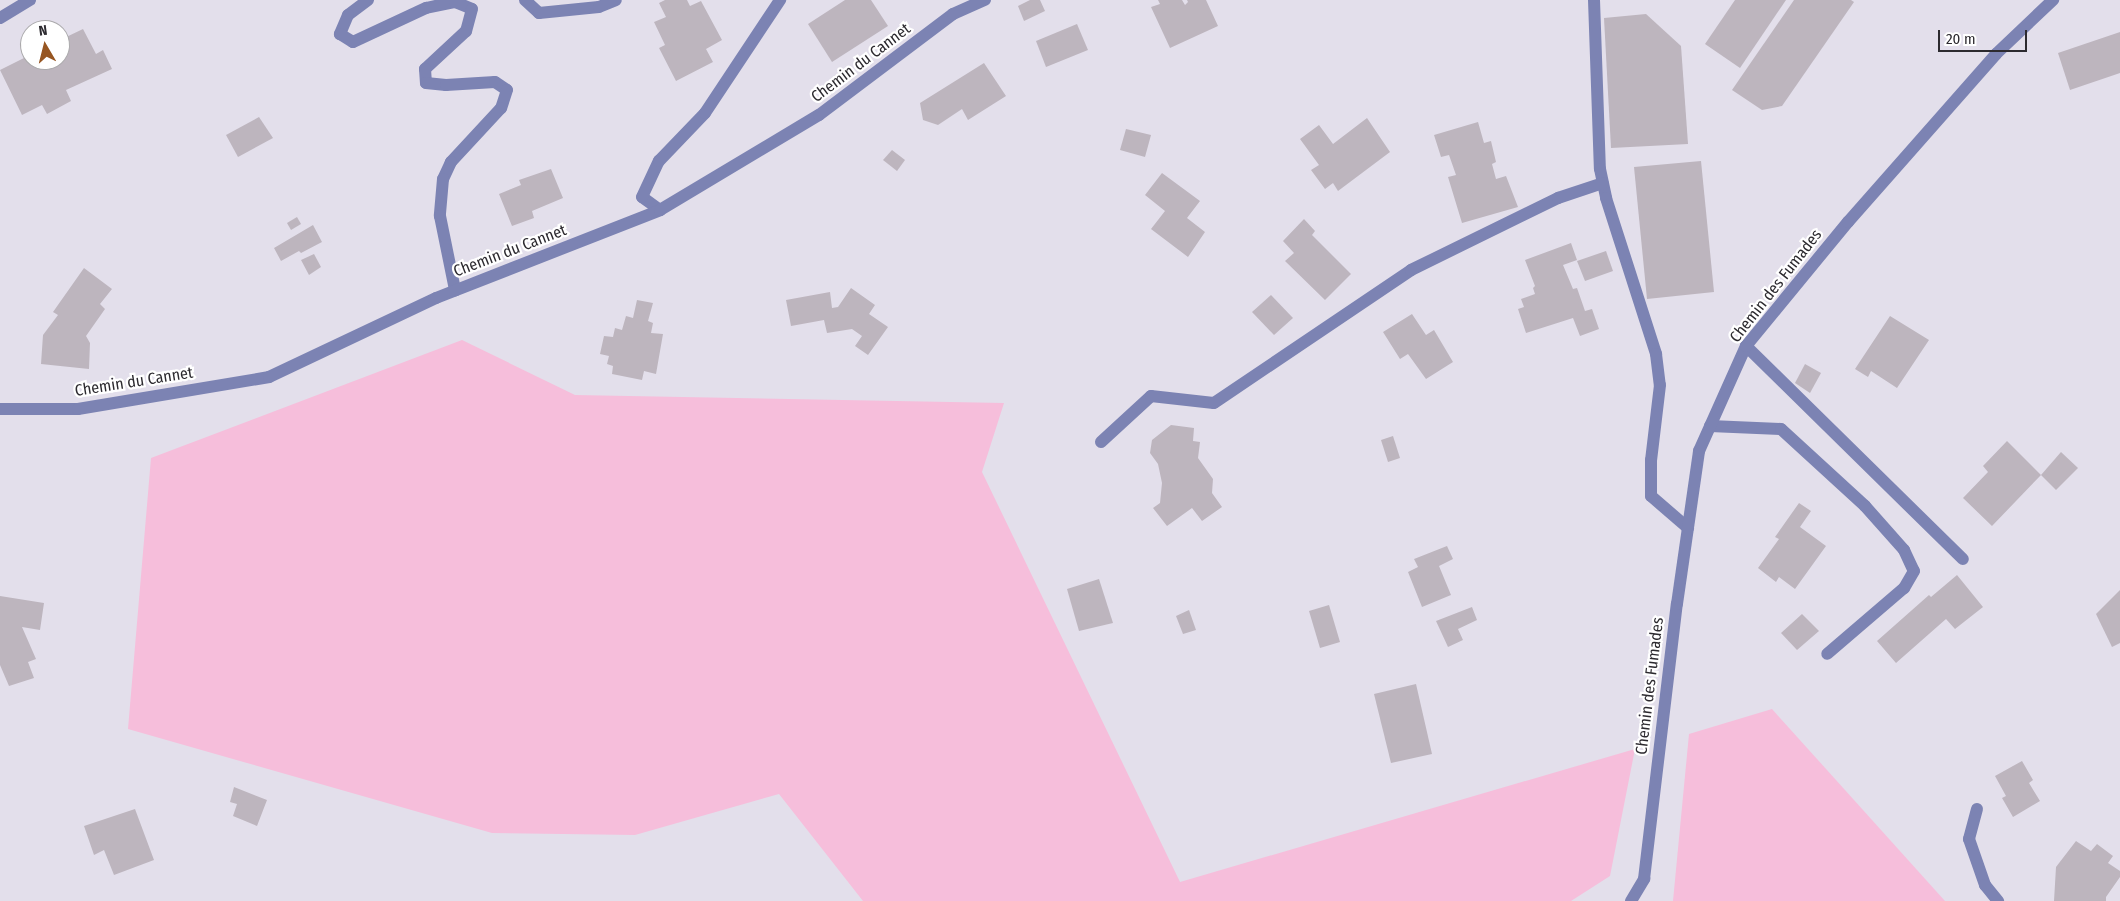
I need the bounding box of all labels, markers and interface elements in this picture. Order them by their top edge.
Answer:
street label: Chemin du Cannet [808,19,914,107]
north arrow [20,20,70,70]
scale bar [1940,20,2029,52]
text: N [38,22,48,40]
text: 20 m [1946,30,1976,48]
street label: Chemin du Cannet [451,221,569,281]
street label: Chemin des Fumades [1726,226,1826,346]
street label: Chemin du Cannet [74,363,194,401]
street label: Chemin des Fumades [1632,616,1668,756]

